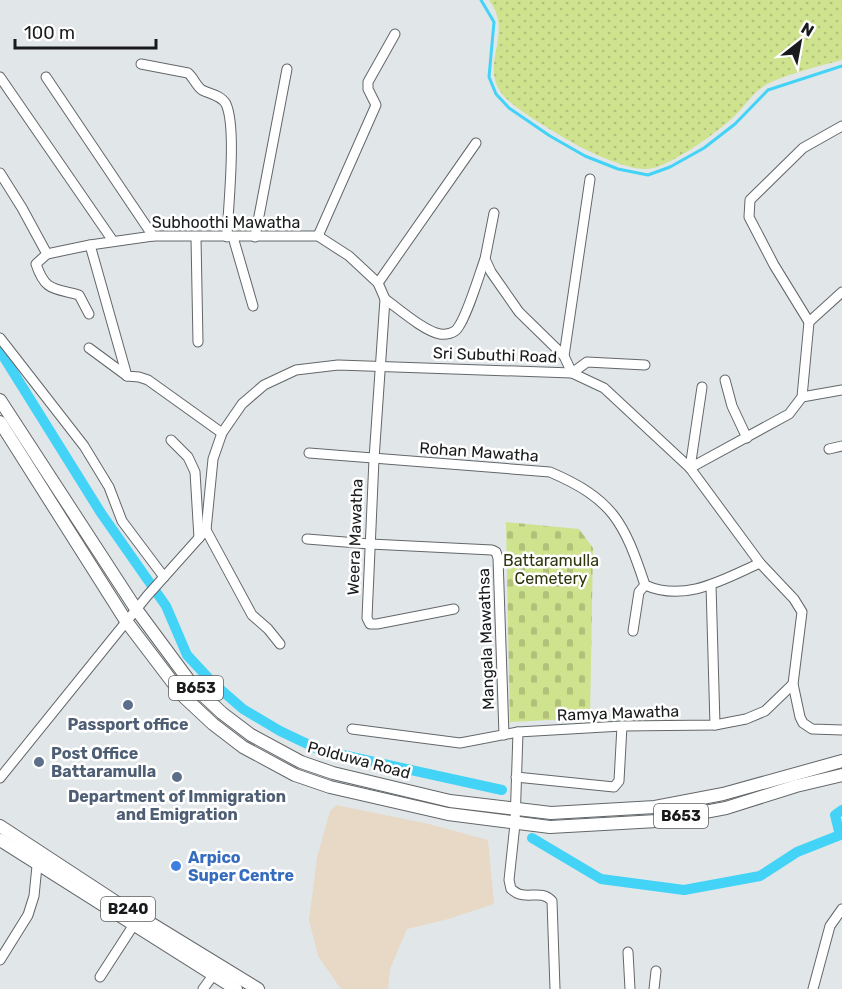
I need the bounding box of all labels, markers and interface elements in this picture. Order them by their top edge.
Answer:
scale bar [15,12,156,50]
north arrow [770,12,830,72]
text: N [798,18,817,41]
text: 100 m [24,22,75,44]
street label: Subhoothi Mawatha [152,213,300,232]
street label: Sri Subuthi Road [433,343,557,367]
street label: Rohan Mawatha [419,438,539,466]
street label: Weera Mawatha [343,478,367,596]
park label: Battaramulla Cemetery [503,551,599,588]
street label: Mangala Mawathsa [474,568,498,710]
road number: B653 [169,676,223,700]
marker: Passport office [121,698,135,712]
street label: Ramya Mawatha [557,701,679,725]
place label: Passport office [67,715,189,734]
street label: Polduwa Road [306,737,412,783]
place label: Post Office Battaramulla [51,744,156,781]
marker: Post Office Battaramulla [32,755,46,769]
marker: Department of Immigration and Emigration [170,770,184,784]
place label: Department of Immigration and Emigration [68,787,286,824]
road number: B653 [654,804,708,828]
place label: Arpico Super Centre [188,848,294,885]
marker: Arpico Super Centre [169,859,183,873]
road number: B240 [101,897,155,921]

